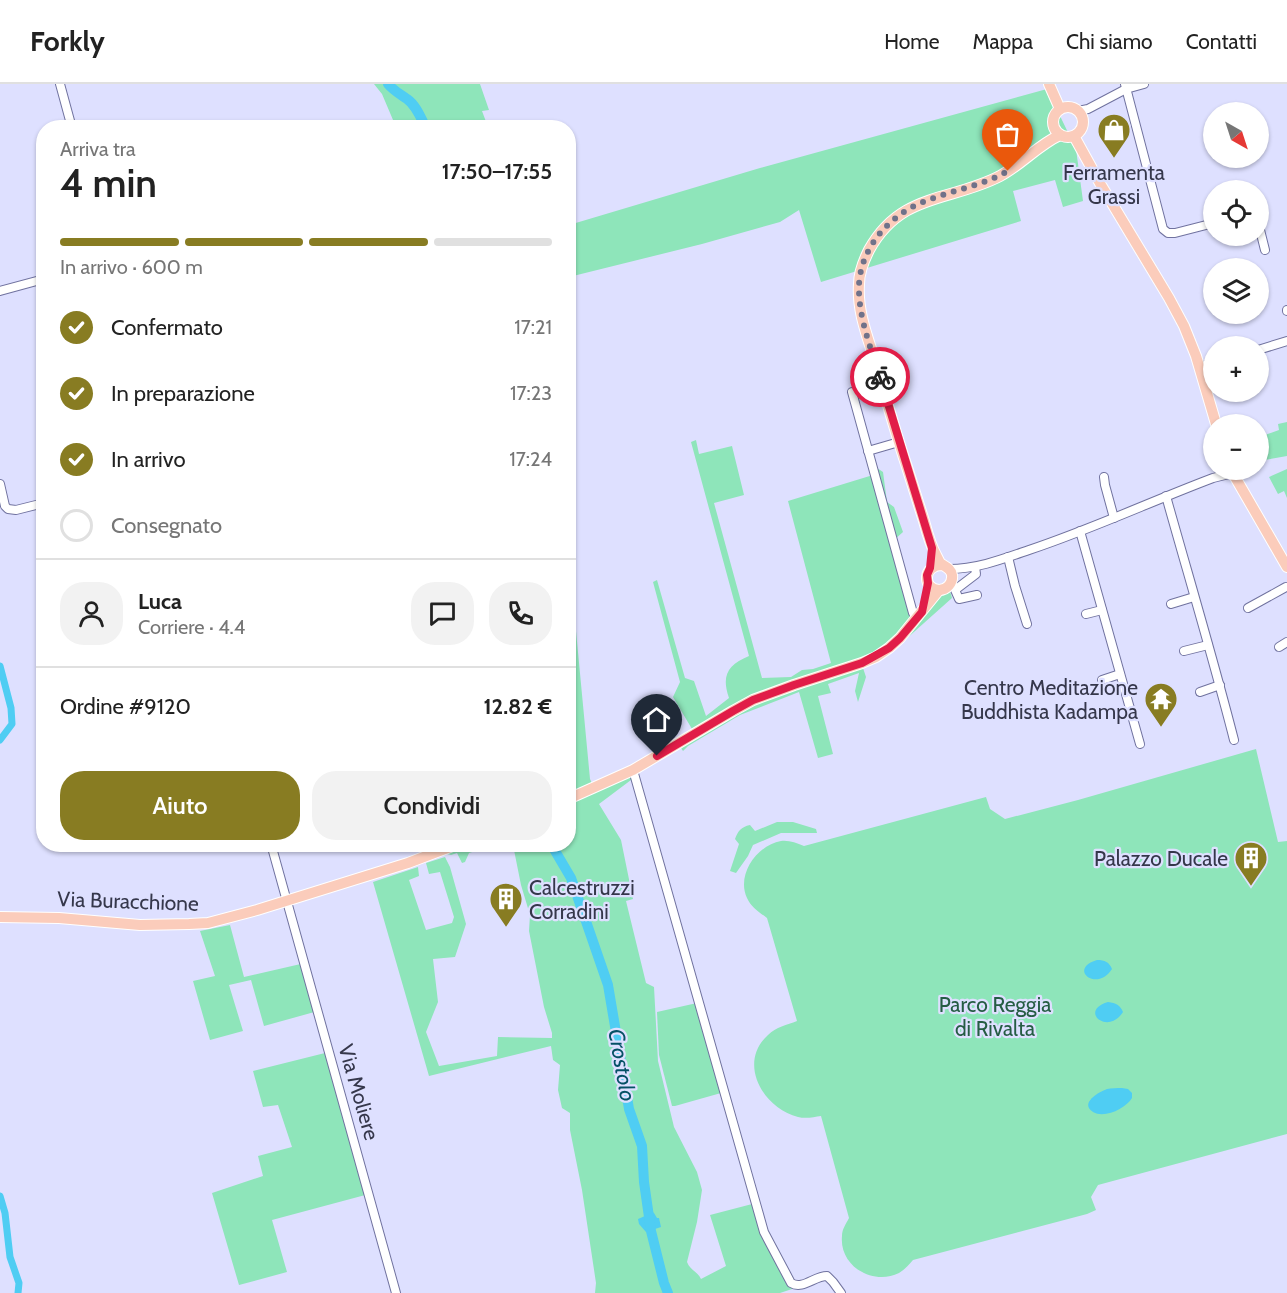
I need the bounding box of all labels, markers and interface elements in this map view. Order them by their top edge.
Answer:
text: Forkly [30,24,105,58]
text: Home [884,29,939,54]
text: Mappa [972,29,1033,54]
text: Chi siamo [1066,29,1153,54]
text: Contatti [1186,29,1257,54]
north arrow [1203,102,1269,168]
map controls [1203,102,1269,480]
pin [982,109,1033,171]
shop icon: Ferramenta Grassi [1096,112,1132,159]
icon: bag [991,118,1024,151]
text: Arriva tra [60,137,136,161]
text: 17:50–17:55 [442,158,552,185]
text: 4 min [60,159,157,207]
place label: Ferramenta Grassi [1063,160,1165,209]
button: locate [1203,180,1269,246]
text: In arrivo · 600 m [60,255,203,279]
button: layers [1203,258,1269,324]
icon: check [60,311,93,344]
text: Confermato [111,314,223,341]
text: 17:21 [514,315,552,339]
button: + [1203,336,1269,402]
courier [850,347,910,407]
icon: bike [864,361,897,394]
icon: check [60,377,93,410]
text: In preparazione [111,380,255,407]
text: 17:23 [510,381,552,405]
button: − [1203,414,1269,480]
icon: check [60,443,93,476]
text: In arrivo [111,446,186,473]
text: 17:24 [509,447,552,471]
text: Consegnato [111,512,222,539]
button: person [60,582,123,645]
button: chat [411,582,474,645]
button: phone [489,582,552,645]
text: Luca [138,588,182,615]
text: Corriere · 4.4 [138,615,245,639]
place label: Centro Meditazione Buddhista Kadampa [961,675,1138,724]
temple icon: Centro Meditazione Buddhista Kadampa [1143,681,1179,728]
text: Ordine #9120 [60,693,191,720]
text: 12.82 € [483,693,552,720]
pin [631,694,682,756]
icon: home [640,703,673,736]
button: Aiuto [60,771,300,840]
button: Condividi [312,771,552,840]
building icon: Palazzo Ducale [1233,840,1269,887]
place label: Palazzo Ducale [1094,846,1228,871]
place label: Calcestruzzi Corradini [529,875,635,924]
building icon: Calcestruzzi Corradini [488,881,524,928]
street label: Via Buracchione [57,886,200,916]
park label: Parco Reggia di Rivalta [939,992,1051,1041]
water label: Crostolo [602,1027,642,1103]
street label: Via Moliere [333,1041,385,1143]

